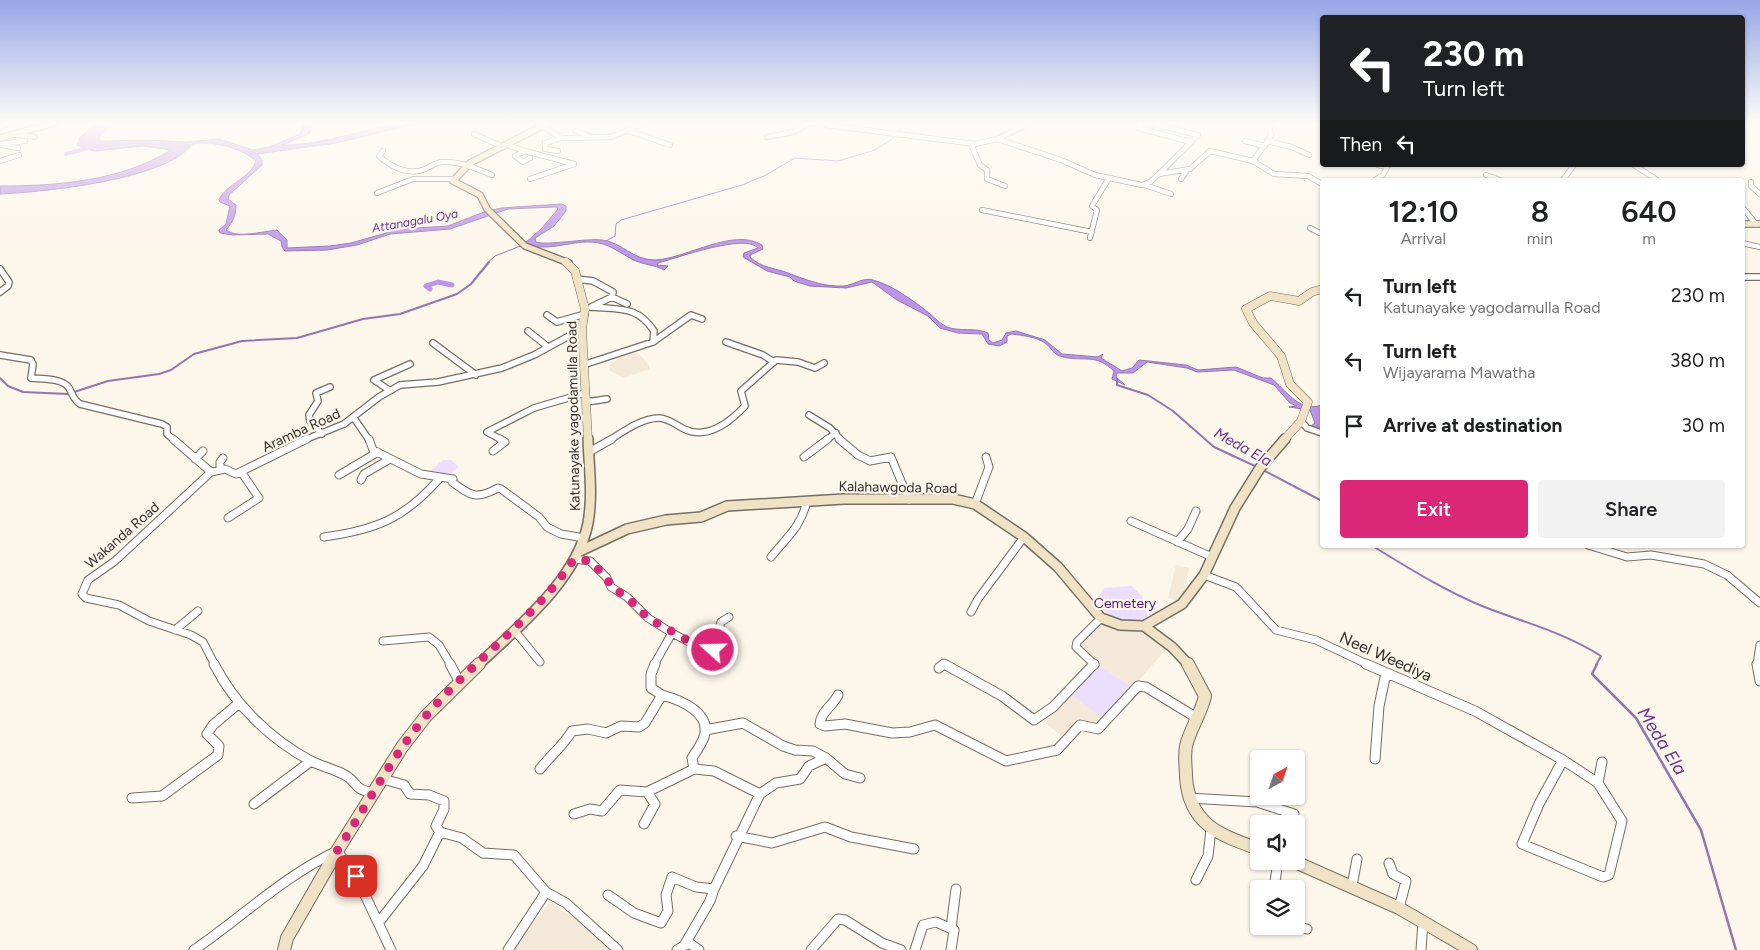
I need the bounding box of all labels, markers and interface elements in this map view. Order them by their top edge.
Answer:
text: 230 m [1423,33,1524,75]
icon: left [1340,35,1405,100]
text: Turn left [1423,75,1505,102]
icon: left [1392,130,1420,158]
text: Then [1340,133,1382,156]
text: 12:10 [1388,193,1458,230]
text: 8 [1531,193,1549,230]
text: 640 [1621,193,1677,230]
water label: Attanagalu Oya [370,207,459,236]
text: Arrival [1401,229,1446,248]
text: min [1527,229,1553,248]
text: m [1642,229,1656,248]
text: Turn left [1383,275,1457,298]
icon: left [1340,282,1368,310]
text: 230 m [1671,284,1725,307]
text: Katunayake yagodamulla Road [1383,298,1601,317]
street label: Katunayake yagodamulla Road [563,321,584,511]
text: Turn left [1383,340,1457,363]
icon: left [1340,347,1368,375]
text: 380 m [1670,349,1725,372]
text: Wijayarama Mawatha [1383,363,1535,382]
street label: Aramba Road [259,405,343,456]
icon: arrive [1340,412,1368,440]
text: Arrive at destination [1383,414,1562,437]
text: 30 m [1682,414,1725,437]
water label: Meda Ela [1211,424,1275,470]
street label: Kalahawgoda Road [838,478,958,497]
button: Exit [1340,480,1528,538]
button: Share [1538,480,1725,538]
street label: Wakanda Road [82,499,163,572]
park label: Cemetery [1094,595,1157,612]
position arrow [686,623,738,675]
street label: Neel Weediya [1337,628,1435,685]
water label: Meda Ela [1633,703,1692,779]
north arrow [1250,750,1305,805]
map controls [1250,750,1305,935]
button: sound [1250,815,1305,870]
pin [335,855,377,897]
icon: arrive [342,862,370,890]
button: layers [1250,880,1305,935]

